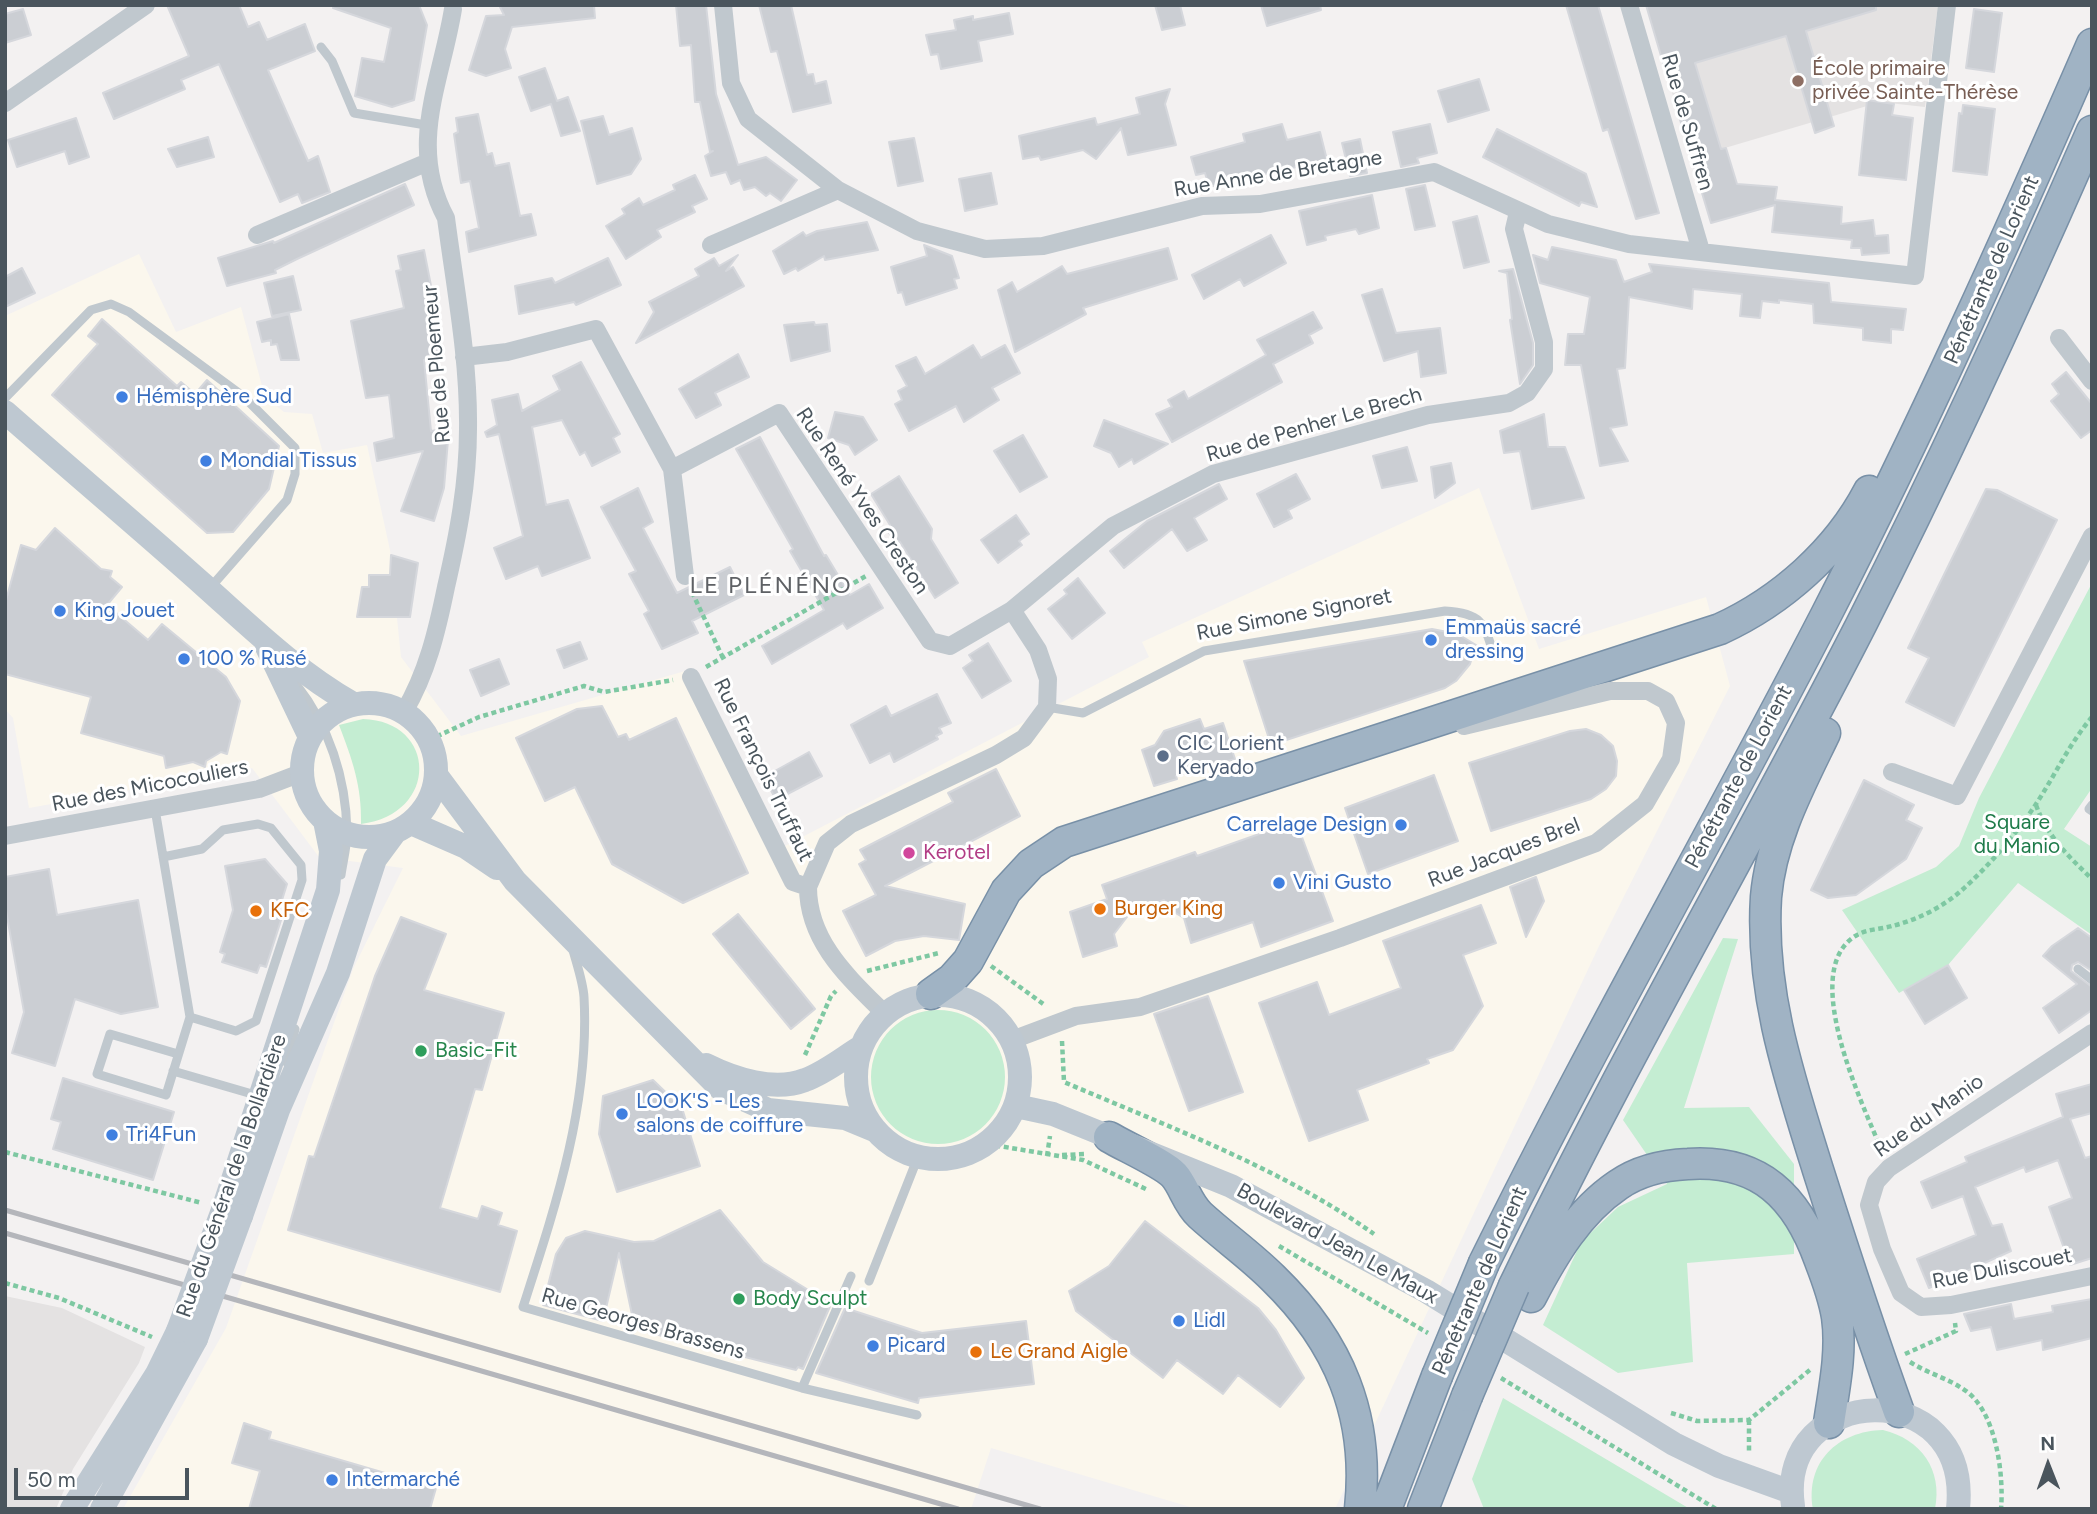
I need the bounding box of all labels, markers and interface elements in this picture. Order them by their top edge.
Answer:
street label: Rue de Suffren [1655,51,1719,193]
place label: École primaire privée Sainte-Thérèse [1812,56,2018,106]
marker: École primaire privée Sainte-Thérèse [1790,73,1806,89]
street label: Rue Anne de Bretagne [1172,145,1384,203]
street label: Pénétrante de Lorient [1939,172,2045,368]
street label: Rue de Ploemeur [418,284,456,444]
street label: Rue de Penher Le Brech [1203,382,1425,468]
place label: Hémisphère Sud [136,384,292,410]
marker: Hémisphère Sud [114,389,130,405]
street label: Rue René Yves Creston [790,403,934,599]
place label: Mondial Tissus [220,448,357,474]
marker: Mondial Tissus [198,453,214,469]
district label: LE PLÉNÉNO [691,572,851,600]
street label: Rue Simone Signoret [1194,584,1394,646]
place label: King Jouet [74,598,175,624]
marker: King Jouet [52,603,68,619]
place label: Emmaüs sacré dressing [1445,615,1581,665]
marker: Emmaüs sacré dressing [1423,632,1439,648]
place label: 100 % Rusé [198,646,307,672]
marker: 100 % Rusé [176,651,192,667]
street label: Rue François Truffaut [708,674,818,866]
street label: Pénétrante de Lorient [1680,681,1798,873]
place label: CIC Lorient Keryado [1177,731,1284,781]
marker: CIC Lorient Keryado [1155,748,1171,764]
street label: Rue des Micocouliers [50,755,250,817]
park label: Square du Manio [1974,810,2060,860]
place label: Carrelage Design [1227,812,1387,838]
street label: Rue Jacques Brel [1424,812,1584,894]
marker: Carrelage Design [1393,817,1409,833]
place label: Kerotel [923,840,990,866]
marker: Kerotel [901,845,917,861]
place label: Vini Gusto [1293,870,1392,896]
marker: Vini Gusto [1271,875,1287,891]
place label: Burger King [1114,896,1223,922]
place label: KFC [270,898,309,924]
marker: Burger King [1092,901,1108,917]
marker: KFC [248,903,264,919]
street label: Rue du Général de la Bollardière [172,1031,292,1321]
place label: Basic-Fit [435,1038,518,1064]
marker: Basic-Fit [413,1043,429,1059]
street label: Rue du Manio [1869,1069,1989,1163]
place label: LOOK'S - Les salons de coiffure [636,1089,803,1139]
marker: LOOK'S - Les salons de coiffure [614,1106,630,1122]
place label: Tri4Fun [126,1122,196,1148]
marker: Tri4Fun [104,1127,120,1143]
street label: Boulevard Jean Le Maux [1232,1178,1442,1310]
street label: Pénétrante de Lorient [1427,1183,1533,1379]
street label: Rue Duliscouet [1930,1243,2074,1295]
street label: Rue Georges Brassens [539,1283,747,1365]
place label: Body Sculpt [753,1286,867,1312]
marker: Body Sculpt [731,1291,747,1307]
place label: Lidl [1193,1308,1226,1334]
marker: Lidl [1171,1313,1187,1329]
place label: Picard [887,1333,946,1359]
marker: Picard [865,1338,881,1354]
place label: Le Grand Aigle [990,1339,1128,1365]
marker: Le Grand Aigle [968,1344,984,1360]
north arrow [2013,1430,2083,1500]
text: N [2040,1432,2055,1455]
scale bar [18,1454,192,1498]
text: 50 m [27,1467,76,1492]
place label: Intermarché [346,1467,460,1493]
marker: Intermarché [324,1472,340,1488]

